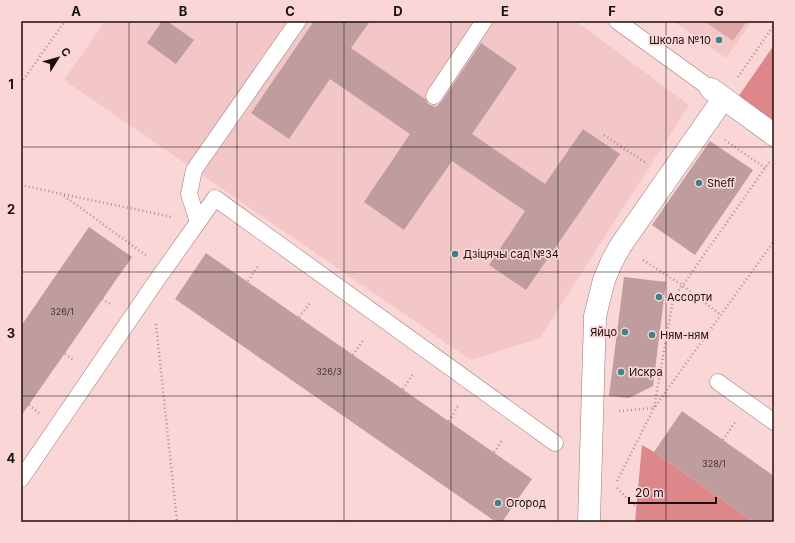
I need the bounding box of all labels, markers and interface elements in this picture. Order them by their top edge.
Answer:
text: A [71,3,81,19]
text: B [179,3,188,19]
text: C [285,3,295,19]
text: D [393,3,403,19]
text: E [501,3,509,19]
text: F [608,3,616,19]
text: G [714,3,724,19]
place label: Школа №10 [649,33,711,47]
marker: Школа №10 [714,35,724,45]
north arrow [38,38,78,78]
text: С [58,45,74,59]
text: 1 [8,76,14,92]
place label: Sheff [707,176,735,190]
marker: Sheff [694,178,704,188]
text: 2 [7,201,15,217]
place label: Дзіцячы сад №34 [463,247,559,261]
marker: Дзіцячы сад №34 [450,249,460,259]
place label: Ассорти [667,290,712,304]
marker: Ассорти [654,292,664,302]
house number: 326/1 [50,306,74,317]
text: 3 [7,325,15,341]
place label: Яйцо [590,325,617,339]
marker: Яйцо [620,327,630,337]
place label: Ням-ням [660,328,709,342]
marker: Ням-ням [647,330,657,340]
place label: Искра [629,365,663,379]
house number: 326/3 [316,366,342,377]
marker: Искра [616,367,626,377]
text: 4 [7,450,16,466]
house number: 328/1 [702,458,726,469]
scale bar [629,479,716,505]
text: 20 m [635,485,664,500]
place label: Огород [506,496,546,510]
marker: Огород [493,498,503,508]

